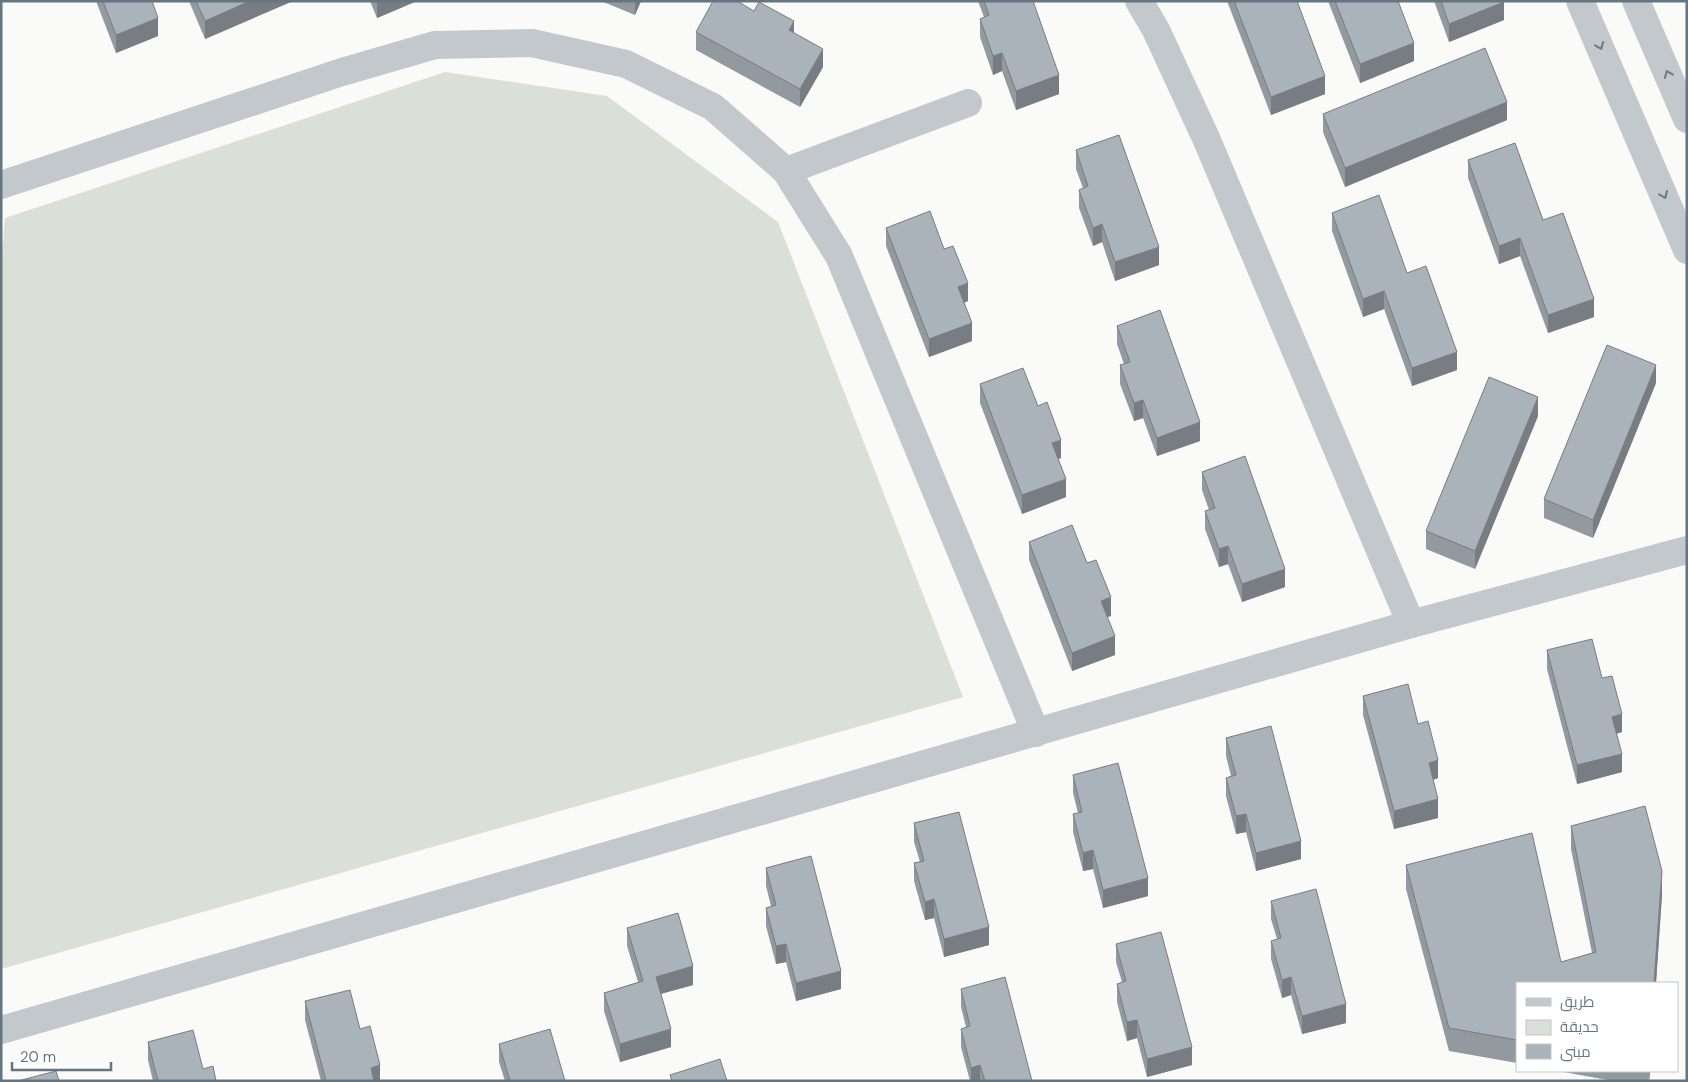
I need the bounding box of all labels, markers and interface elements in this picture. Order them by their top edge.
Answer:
one-way arrow [1593,41,1604,50]
one-way arrow [1663,70,1674,79]
one-way arrow [1658,191,1668,199]
legend [1516,982,1678,1072]
text: طريق [1560,992,1594,1012]
text: حديقة [1560,1017,1599,1037]
scale bar [12,1040,111,1072]
text: مبنى [1560,1042,1591,1062]
text: 20 m [20,1047,56,1067]

